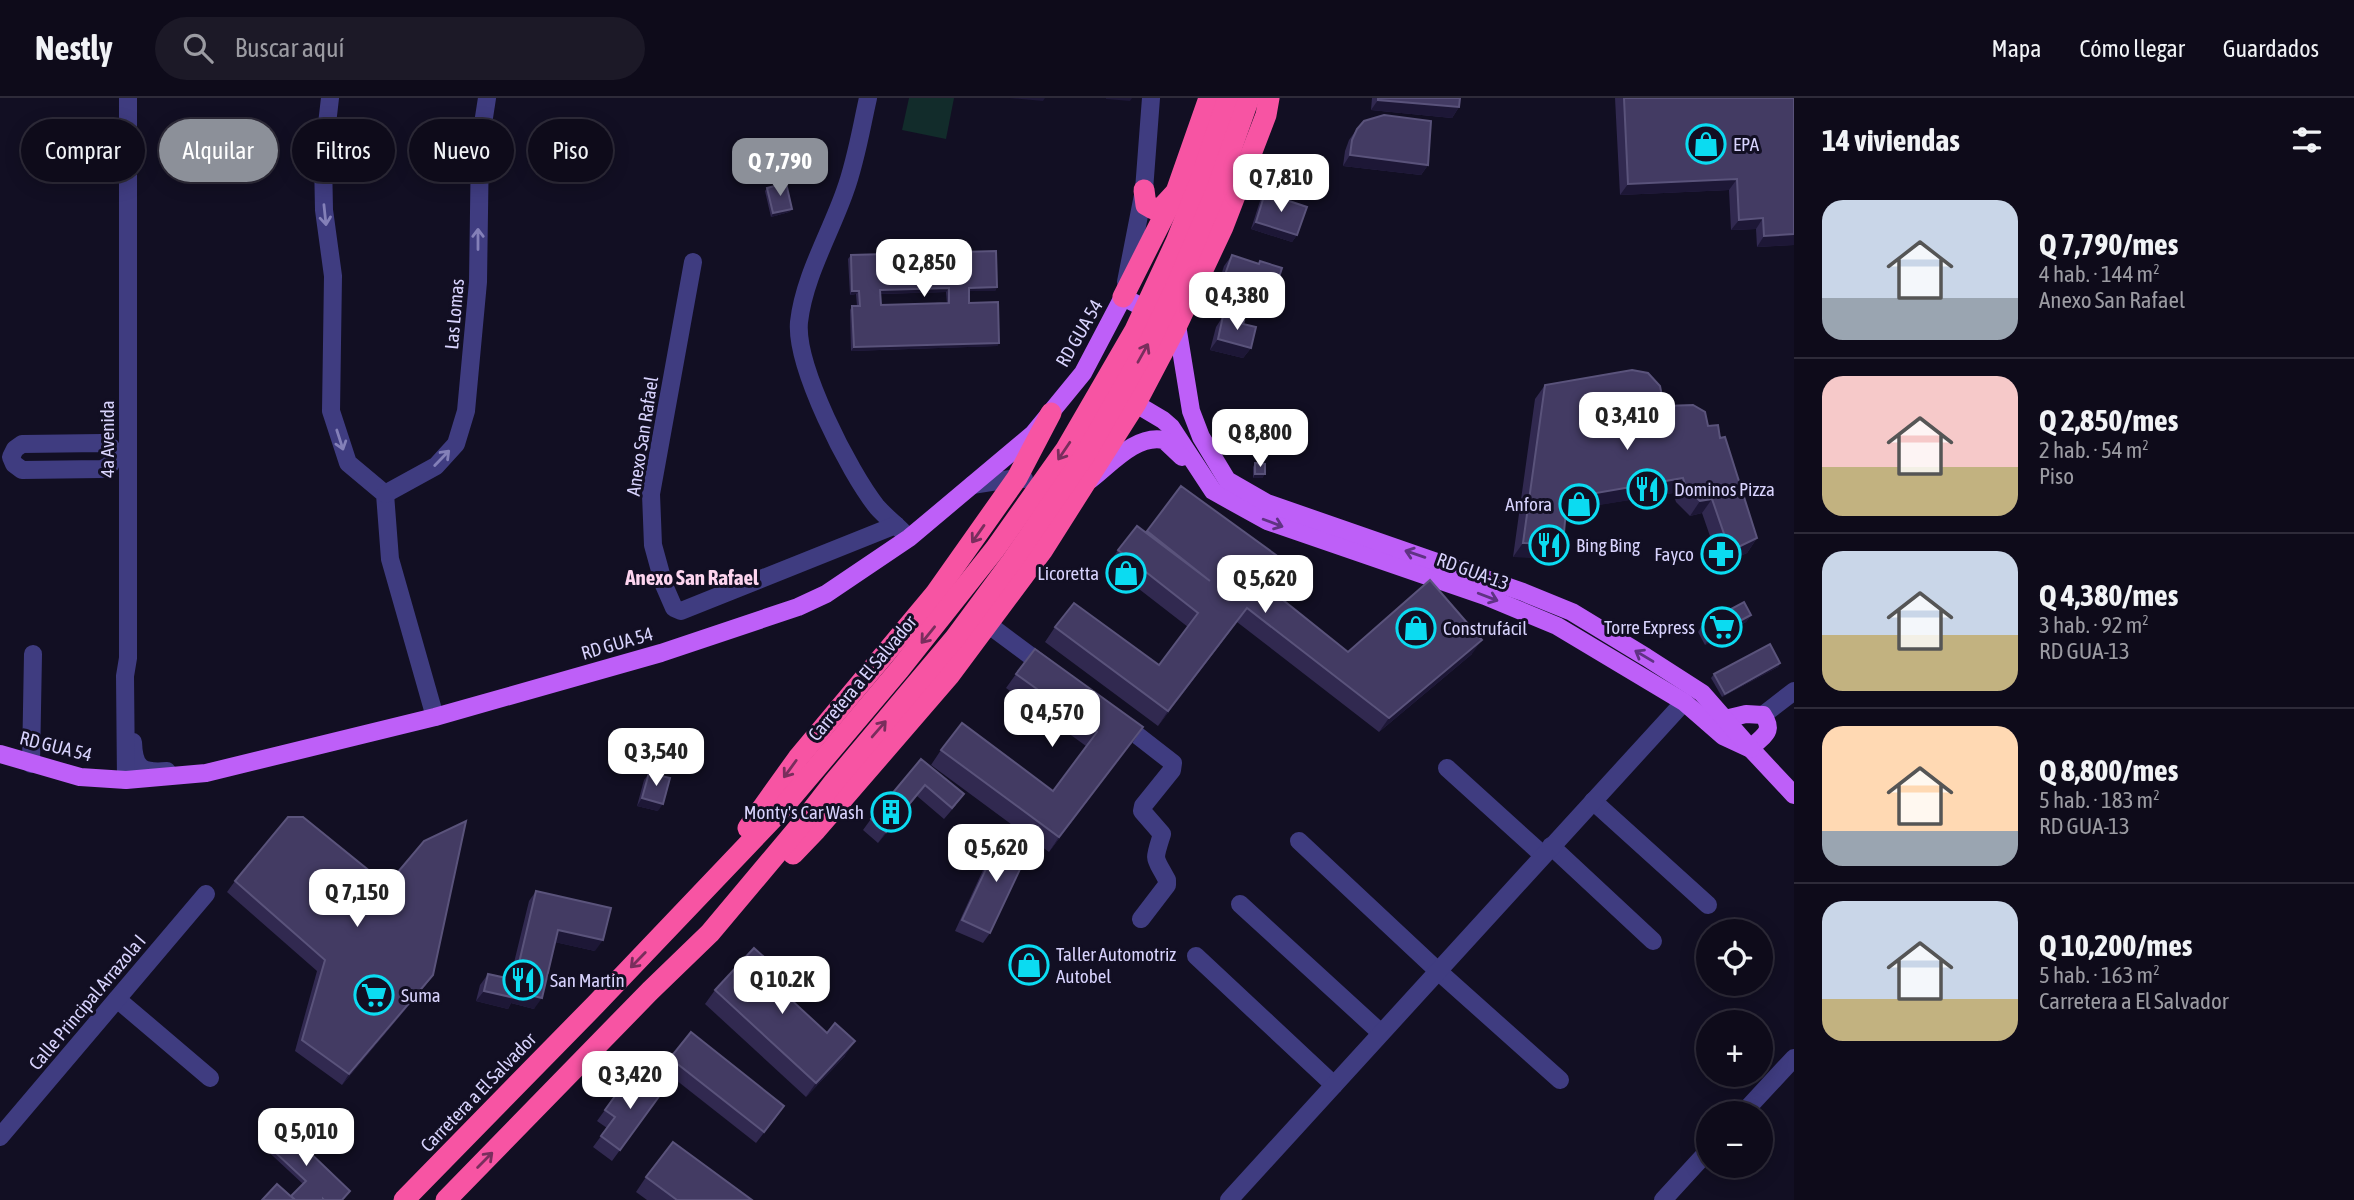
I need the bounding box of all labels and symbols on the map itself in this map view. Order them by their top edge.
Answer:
shop icon: EPA [1685,123,1727,165]
place label: EPA [1733,133,1760,155]
pin: Q 7,790 [715,139,845,198]
pin: Q 7,810 [1216,155,1346,214]
one-way arrow [319,203,332,226]
one-way arrow [471,227,485,250]
pin: Q 2,850 [859,240,989,299]
pin: Q 4,380 [1172,272,1302,332]
street label: Las Lomas [440,277,468,350]
street label: RD GUA 54 [1051,295,1107,370]
one-way arrow [1136,344,1150,364]
street label: Anexo San Rafael [622,375,662,497]
pin: Q 3,410 [1562,392,1692,452]
street label: 4a Avenida [96,400,118,478]
pin: Q 8,800 [1195,410,1325,469]
one-way arrow [335,429,347,451]
one-way arrow [1057,441,1071,461]
one-way arrow [434,450,451,467]
restaurant icon: Dominos Pizza [1626,468,1668,510]
place label: Dominos Pizza [1674,478,1775,500]
shop icon: Anfora [1558,483,1600,525]
place label: Anfora [1505,493,1552,515]
one-way arrow [1262,518,1283,530]
one-way arrow [971,524,985,543]
restaurant icon: Bing Bing [1528,524,1570,566]
pharmacy icon: Fayco [1700,533,1742,575]
place label: Bing Bing [1576,534,1641,556]
place label: Fayco [1654,543,1694,565]
one-way arrow [1405,547,1427,559]
street label: RD GUA-13 [1434,548,1512,594]
shop icon: Licoretta [1105,552,1147,594]
pin: Q 5,620 [1200,556,1330,615]
place label: Licoretta [1037,562,1099,584]
district label: Anexo San Rafael [624,565,759,589]
one-way arrow [1476,592,1498,605]
supermarket icon: Torre Express [1701,606,1743,648]
shop icon: Construfácil [1395,607,1437,649]
street label: Carretera a El Salvador [803,611,921,745]
place label: Torre Express [1604,616,1695,638]
place label: Construfácil [1443,617,1527,639]
street label: RD GUA 54 [578,622,656,664]
one-way arrow [921,625,936,643]
one-way arrow [1635,649,1655,663]
pin: Q 4,570 [987,690,1117,749]
one-way arrow [871,721,887,739]
street label: RD GUA 54 [18,726,95,766]
pin: Q 3,540 [591,728,721,788]
one-way arrow [783,759,798,778]
building icon: Monty's Car Wash [870,791,912,833]
place label: Monty's Car Wash [744,801,864,823]
pin: Q 5,620 [931,824,1061,884]
pin: Q 7,150 [292,870,422,929]
street label: Calle Principal Arrazola I [24,930,150,1074]
place label: Taller Automotriz Autobel [1056,943,1176,987]
shop icon: Taller Automotriz Autobel [1008,944,1050,986]
one-way arrow [630,951,647,968]
pin: Q 10.2K [717,956,847,1016]
restaurant icon: San Martín [502,959,544,1001]
place label: San Martín [550,969,625,991]
supermarket icon: Suma [353,974,395,1016]
place label: Suma [401,984,441,1006]
street label: Carretera a El Salvador [416,1028,541,1156]
pin: Q 3,420 [565,1052,695,1111]
pin: Q 5,010 [241,1108,371,1168]
one-way arrow [477,1151,494,1168]

